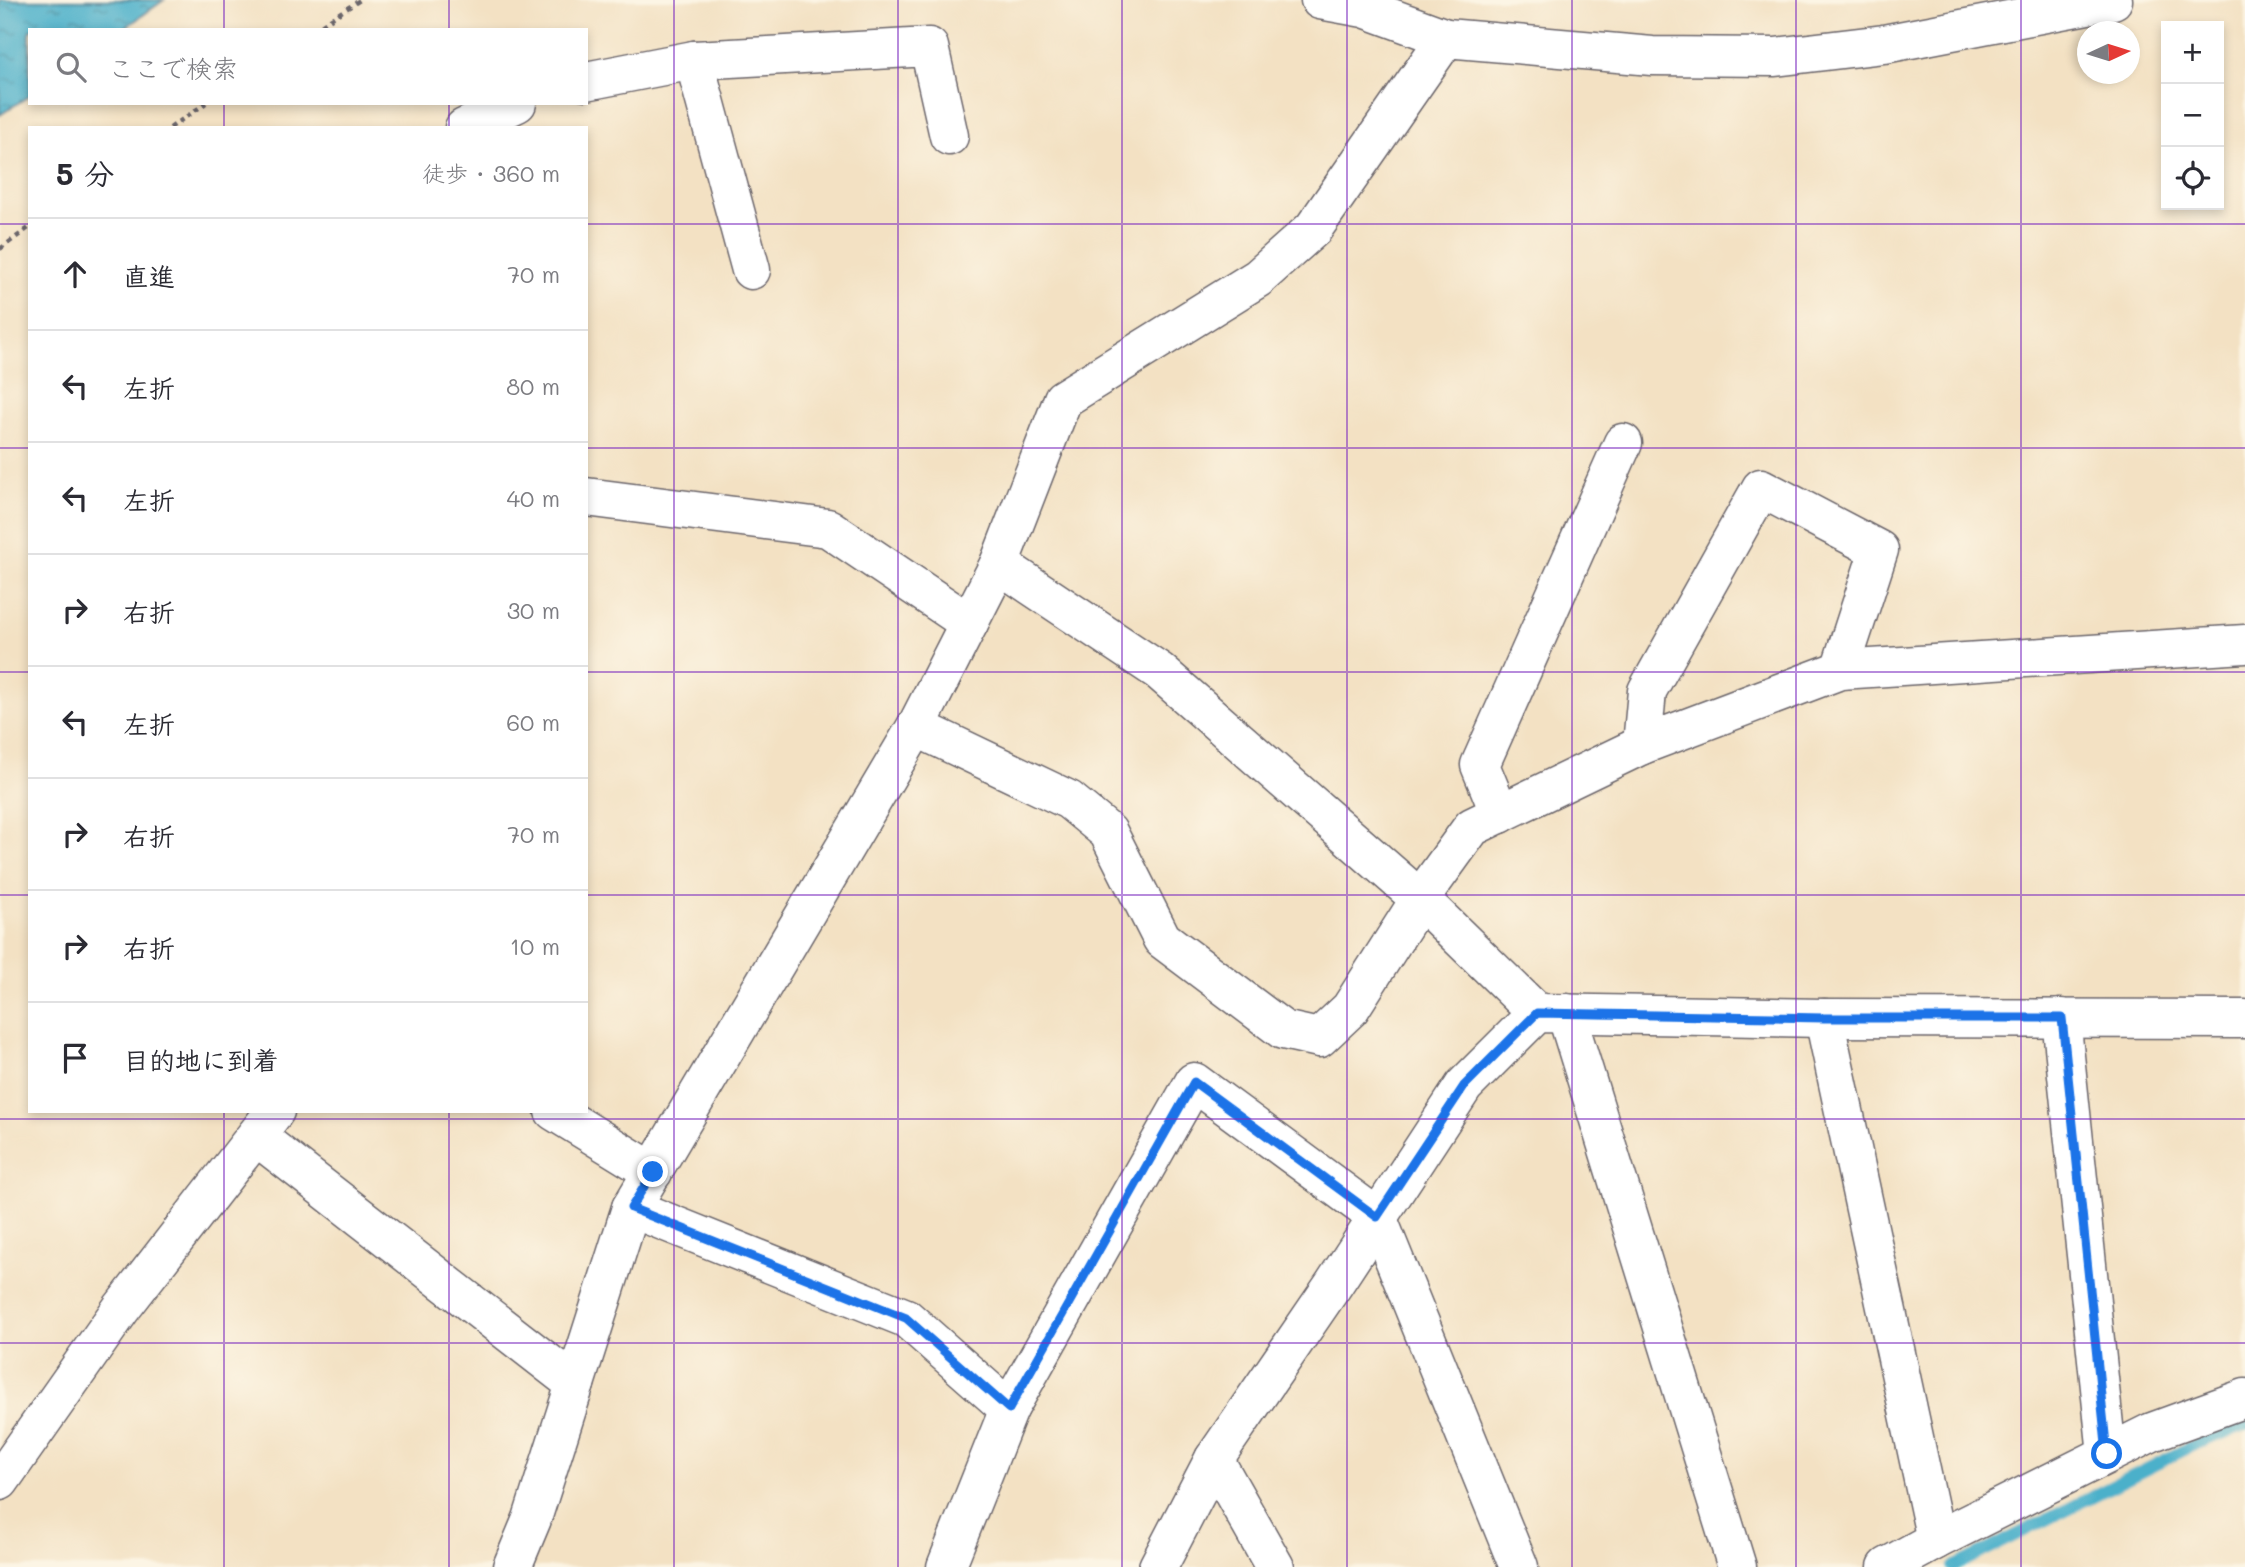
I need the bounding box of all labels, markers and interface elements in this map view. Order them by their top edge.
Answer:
north arrow [2077,21,2140,84]
map controls [2161,21,2224,210]
button: + [2161,21,2224,84]
search box [28,28,588,105]
icon: search [52,48,90,86]
text: ここで検索 [108,51,238,85]
button: − [2161,84,2224,147]
button: locate [2161,147,2224,210]
text: 5 分 [56,153,114,193]
text: 徒歩 · 360 m [422,158,560,188]
icon: ahead [56,255,94,293]
text: 直進 [123,259,175,293]
text: 70 m [507,259,560,289]
icon: left [56,367,94,405]
text: 左折 [123,371,175,405]
text: 80 m [506,371,560,401]
icon: left [56,479,94,517]
text: 左折 [123,483,175,517]
text: 40 m [507,483,560,513]
icon: right [56,591,94,629]
text: 右折 [123,595,175,629]
text: 30 m [507,595,560,625]
icon: left [56,703,94,741]
text: 左折 [123,707,175,741]
text: 60 m [506,707,560,737]
icon: right [56,815,94,853]
text: 右折 [123,819,175,853]
text: 70 m [507,819,560,849]
icon: right [56,927,94,965]
text: 右折 [123,931,175,965]
text: 10 m [510,931,560,961]
icon: arrive [56,1039,94,1077]
text: 目的地に到着 [123,1043,279,1077]
route end [637,1156,668,1187]
route start [2091,1438,2122,1469]

